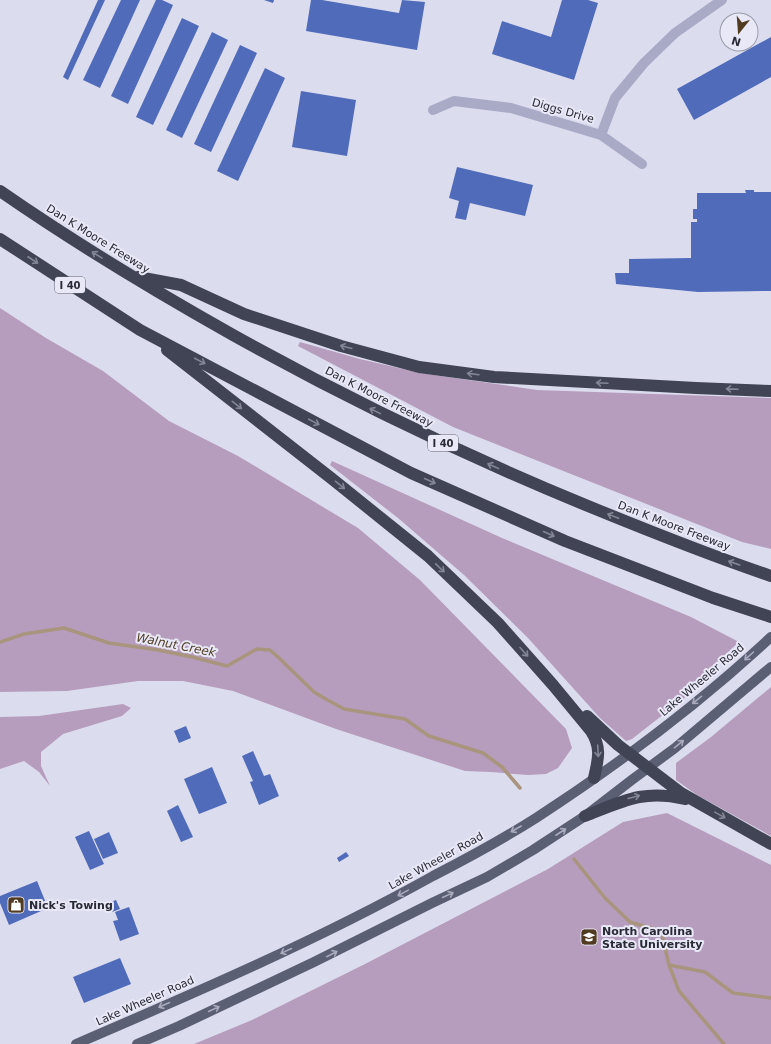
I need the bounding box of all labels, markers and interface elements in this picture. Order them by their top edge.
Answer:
north arrow [719,12,759,52]
text: N [730,34,743,49]
street label: Diggs Drive [530,96,596,126]
street label: Dan K Moore Freeway [44,202,153,276]
one-way arrow [91,250,103,258]
one-way arrow [27,256,38,264]
road number: I 40 [55,277,85,293]
one-way arrow [339,343,352,350]
one-way arrow [193,358,205,365]
street label: Dan K Moore Freeway [323,364,436,430]
one-way arrow [466,370,479,378]
one-way arrow [596,379,609,386]
one-way arrow [726,385,739,393]
one-way arrow [232,401,243,410]
one-way arrow [370,406,382,414]
one-way arrow [308,419,320,426]
road number: I 40 [428,435,458,451]
one-way arrow [488,461,500,469]
one-way arrow [424,478,436,486]
one-way arrow [334,481,345,490]
street label: Dan K Moore Freeway [616,499,733,554]
one-way arrow [607,512,619,520]
one-way arrow [542,531,554,538]
one-way arrow [728,559,741,566]
one-way arrow [435,563,445,573]
water label: Walnut Creek [135,630,218,660]
street label: Lake Wheeler Road [657,641,747,719]
one-way arrow [519,647,529,657]
one-way arrow [744,652,754,661]
one-way arrow [692,696,703,705]
one-way arrow [674,740,684,749]
one-way arrow [594,744,601,757]
one-way arrow [628,793,641,801]
one-way arrow [713,812,725,820]
one-way arrow [510,826,522,834]
one-way arrow [555,828,566,836]
street label: Lake Wheeler Road [387,830,485,892]
one-way arrow [397,890,409,898]
one-way arrow [442,891,454,898]
shop icon: Nick's Towing [6,895,26,915]
place label: Nick's Towing [29,899,113,912]
place label: North Carolina State University [602,925,703,951]
school or university icon: North Carolina State University [579,927,599,947]
one-way arrow [280,948,292,955]
one-way arrow [326,949,338,957]
street label: Lake Wheeler Road [94,974,196,1028]
one-way arrow [158,1002,170,1010]
one-way arrow [208,1005,220,1012]

